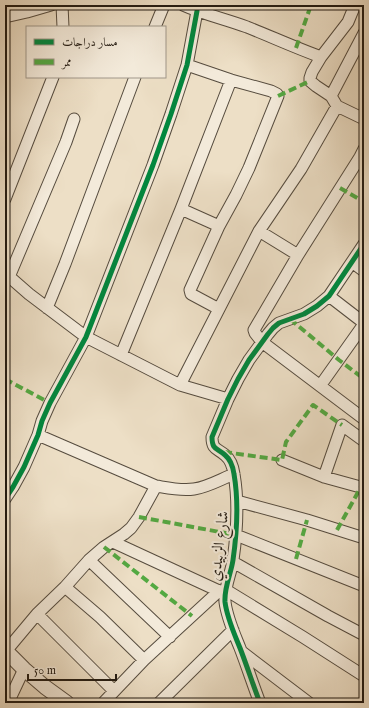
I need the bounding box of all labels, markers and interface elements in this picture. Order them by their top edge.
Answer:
legend [26,26,166,78]
text: مسار دراجات [62,35,118,50]
text: ممر [60,55,72,70]
street label: شارع الزبيدي [206,510,236,583]
scale bar [28,656,116,682]
text: 50 m [34,663,56,678]

